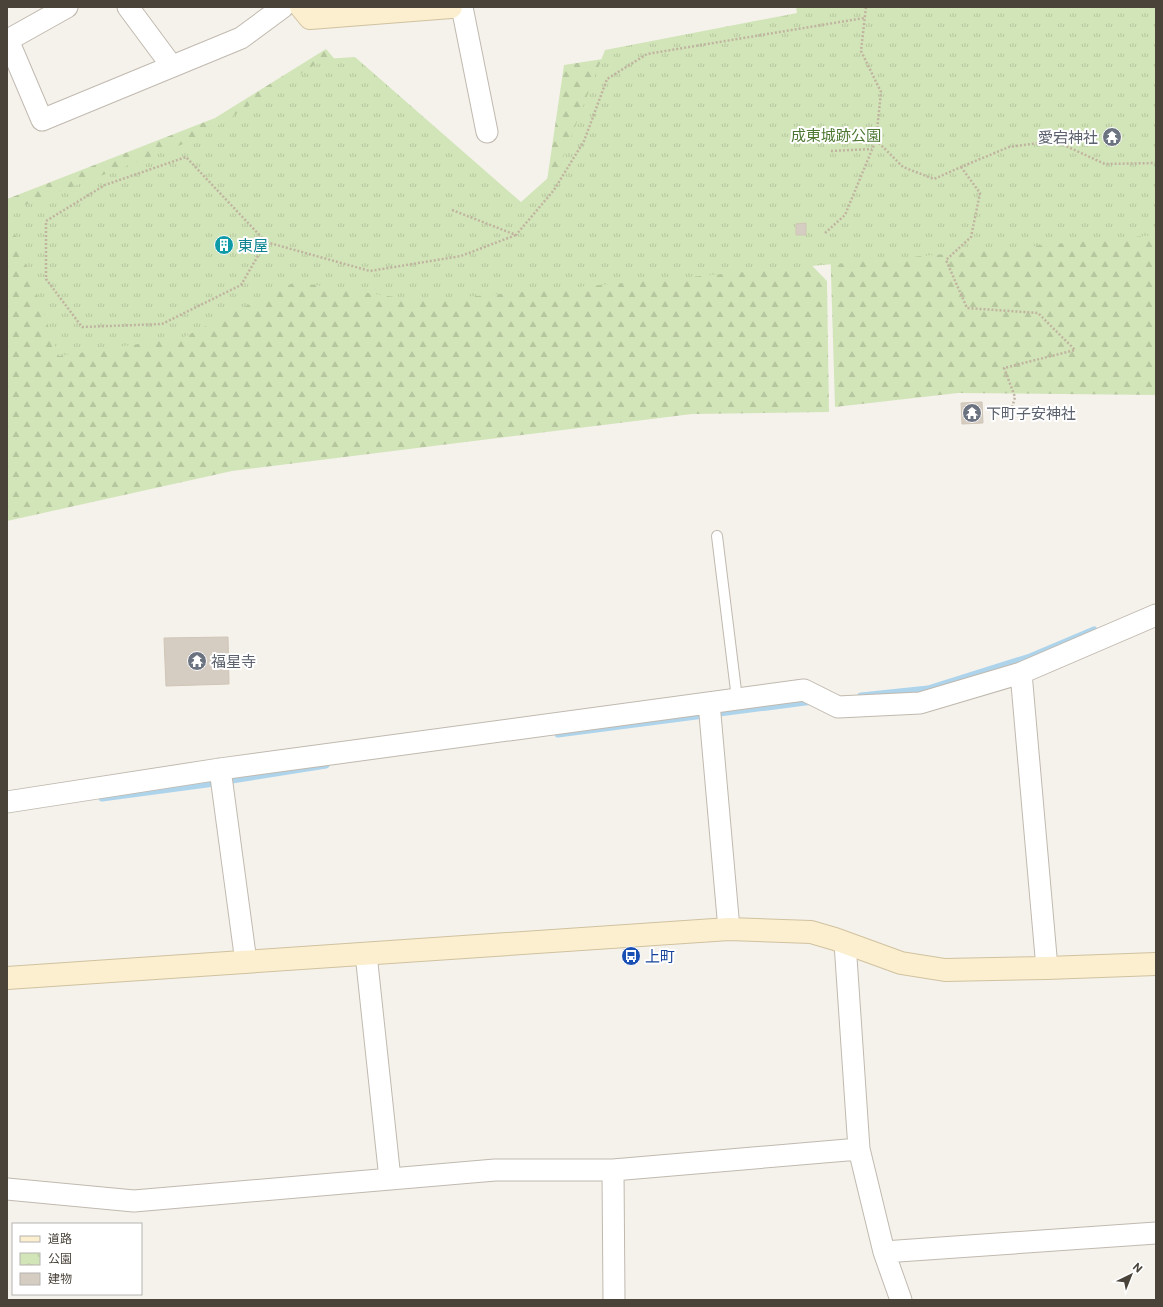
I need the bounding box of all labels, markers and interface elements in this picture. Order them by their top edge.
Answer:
park label: 成東城跡公園 [791,126,881,144]
temple icon: 愛宕神社 [1101,126,1123,148]
place label: 愛宕神社 [1038,128,1098,146]
building icon: 東屋 [213,234,235,256]
place label: 東屋 [238,236,268,254]
temple icon: 下町子安神社 [961,402,983,424]
place label: 下町子安神社 [986,404,1076,422]
temple icon: 福星寺 [186,650,208,672]
place label: 福星寺 [211,652,256,670]
bus stop icon: 上町 [620,945,642,967]
place label: 上町 [645,947,675,965]
legend [12,1223,142,1295]
text: 道路 [48,1231,72,1245]
text: 公園 [48,1251,72,1265]
north arrow [1111,1255,1151,1295]
text: N [1131,1260,1146,1275]
text: 建物 [48,1271,72,1285]

